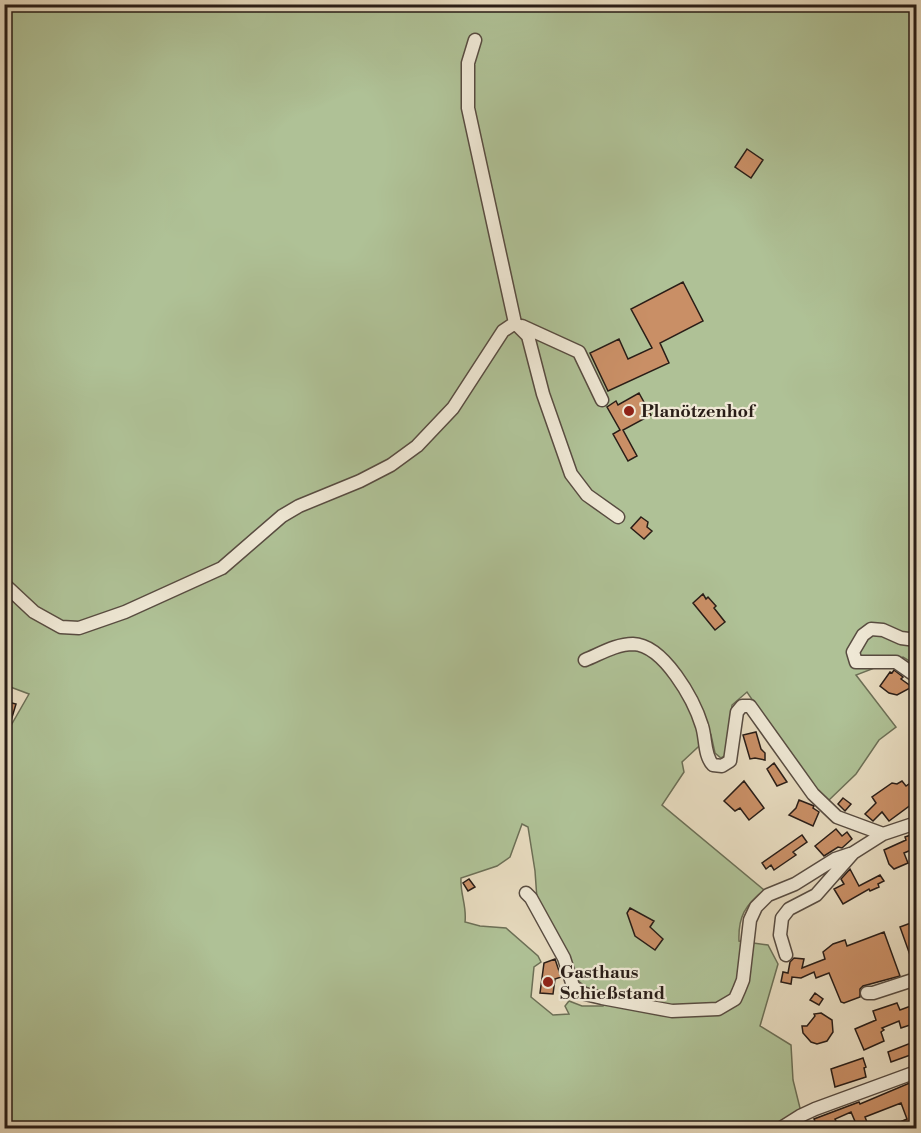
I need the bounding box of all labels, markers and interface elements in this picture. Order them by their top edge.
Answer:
place label: Planötzenhof [641,400,757,423]
marker: Planötzenhof [622,404,636,418]
place label: Gasthaus Schießstand [560,961,665,1005]
marker: Gasthaus Schießstand [541,975,555,989]

